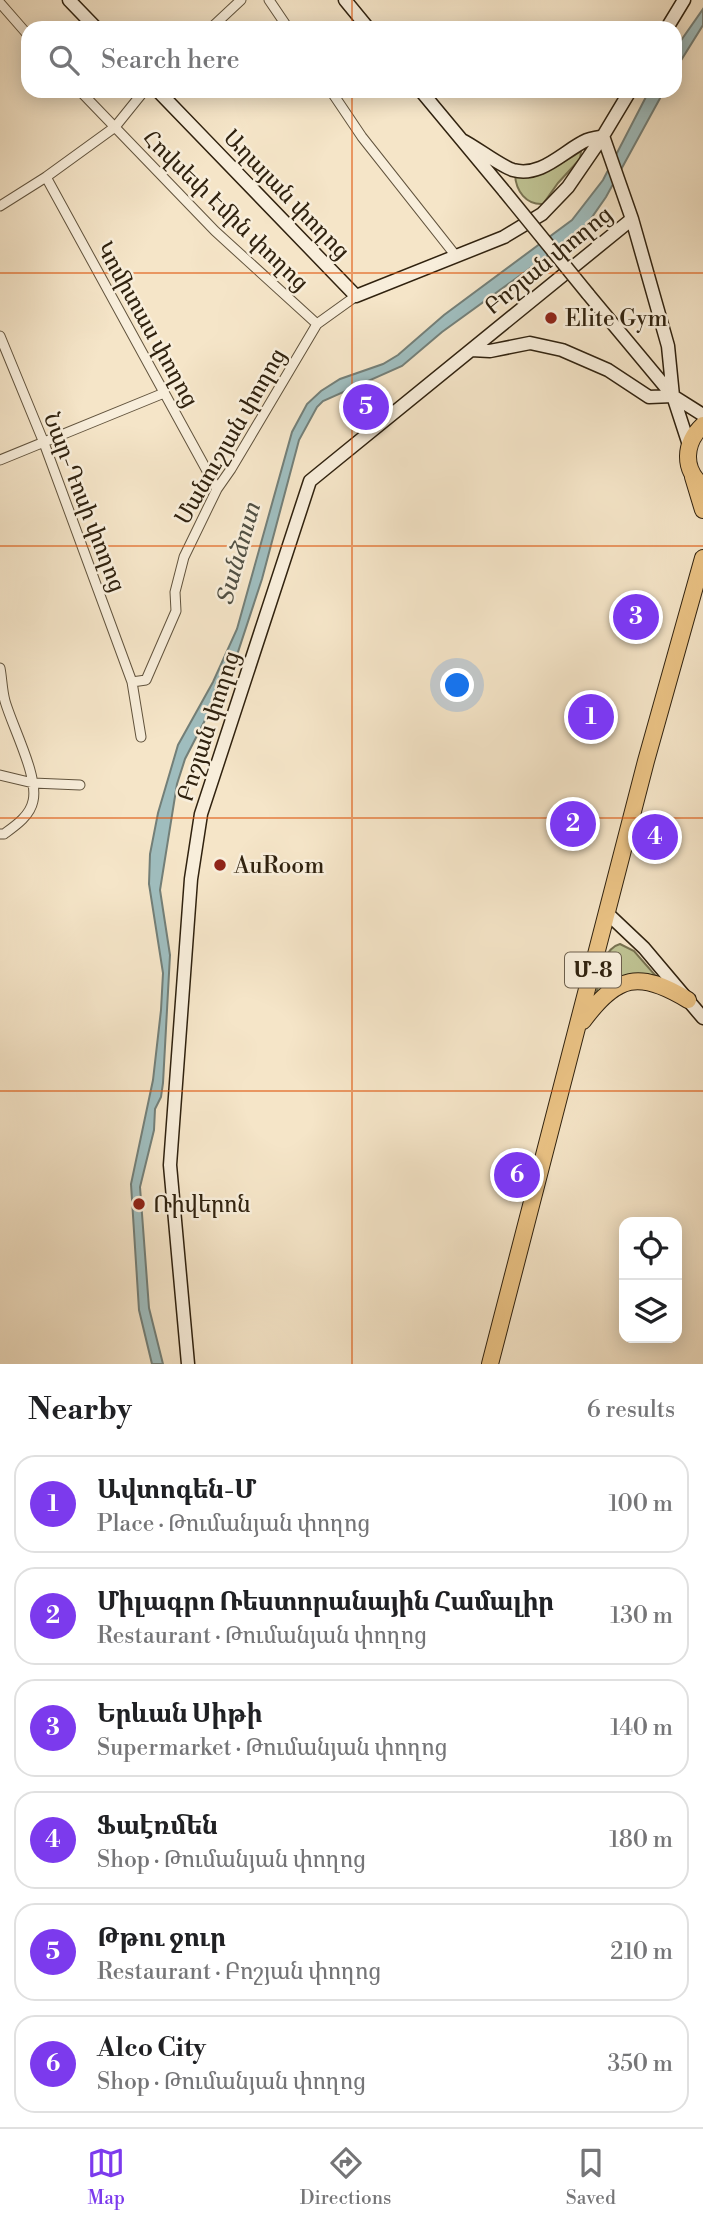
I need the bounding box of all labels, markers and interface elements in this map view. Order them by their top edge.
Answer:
search box [21,21,682,98]
icon: search [45,41,83,79]
text: Search here [101,44,240,76]
street label: Հովսեփ Էմին փողոց [137,124,314,297]
street label: Աղայան փողոց [217,124,355,265]
street label: Բոշյան փողոց [479,201,618,321]
street label: Կոմիտաս փողոց [90,237,204,412]
place label: Elite Gym [565,305,668,333]
marker: Elite Gym [543,310,559,326]
street label: Մանուշյան փողոց [169,343,293,530]
pin: 5 [343,381,389,433]
street label: Նար-Դոսի փողոց [37,409,131,596]
water label: Տանձուտ [210,499,268,609]
pin: 3 [613,591,659,643]
street label: Բոշյան փողոց [171,647,246,805]
your location [440,668,474,702]
pin: 1 [568,691,614,743]
pin: 2 [550,798,596,850]
pin: 4 [632,811,678,863]
place label: AuRoom [233,852,324,880]
marker: AuRoom [212,857,228,873]
road number: Մ-8 [565,953,621,988]
pin: 6 [494,1149,540,1201]
place label: Ռիվերոն [153,1191,251,1219]
marker: Ռիվերոն [131,1196,147,1212]
map controls [619,1217,682,1343]
button: locate [619,1217,682,1280]
button: layers [619,1280,682,1343]
text: Nearby [28,1391,132,1429]
text: 6 results [587,1396,675,1424]
text: Ավտոգեն-Մ [97,1474,256,1506]
text: 1 [47,1490,59,1518]
text: 100 m [608,1490,673,1518]
text: Place · Թումանյան փողոց [97,1510,370,1538]
text: Միլագրո Ռեստորանային Համալիր [97,1586,554,1618]
text: 2 [46,1602,60,1630]
text: 130 m [610,1602,673,1630]
text: Restaurant · Թումանյան փողոց [97,1622,427,1650]
text: Երևան Սիթի [97,1698,262,1730]
text: 3 [46,1714,60,1742]
text: 140 m [610,1714,673,1742]
text: Supermarket · Թումանյան փողոց [97,1734,447,1762]
text: Ֆաէռմեն [97,1810,218,1842]
text: 4 [45,1826,61,1854]
text: 180 m [609,1826,673,1854]
text: Shop · Թումանյան փողոց [97,1846,366,1874]
text: Թթու ջուր [97,1922,226,1954]
text: 5 [46,1938,60,1966]
text: 210 m [610,1938,673,1966]
text: Restaurant · Բոշյան փողոց [97,1958,381,1986]
text: Alco City [97,2032,206,2064]
text: 6 [46,2050,60,2078]
text: 350 m [607,2050,673,2078]
text: Shop · Թումանյան փողոց [97,2068,366,2096]
tab: Map [87,2144,125,2210]
tab: Directions [300,2144,391,2210]
tab: Saved [566,2144,616,2210]

